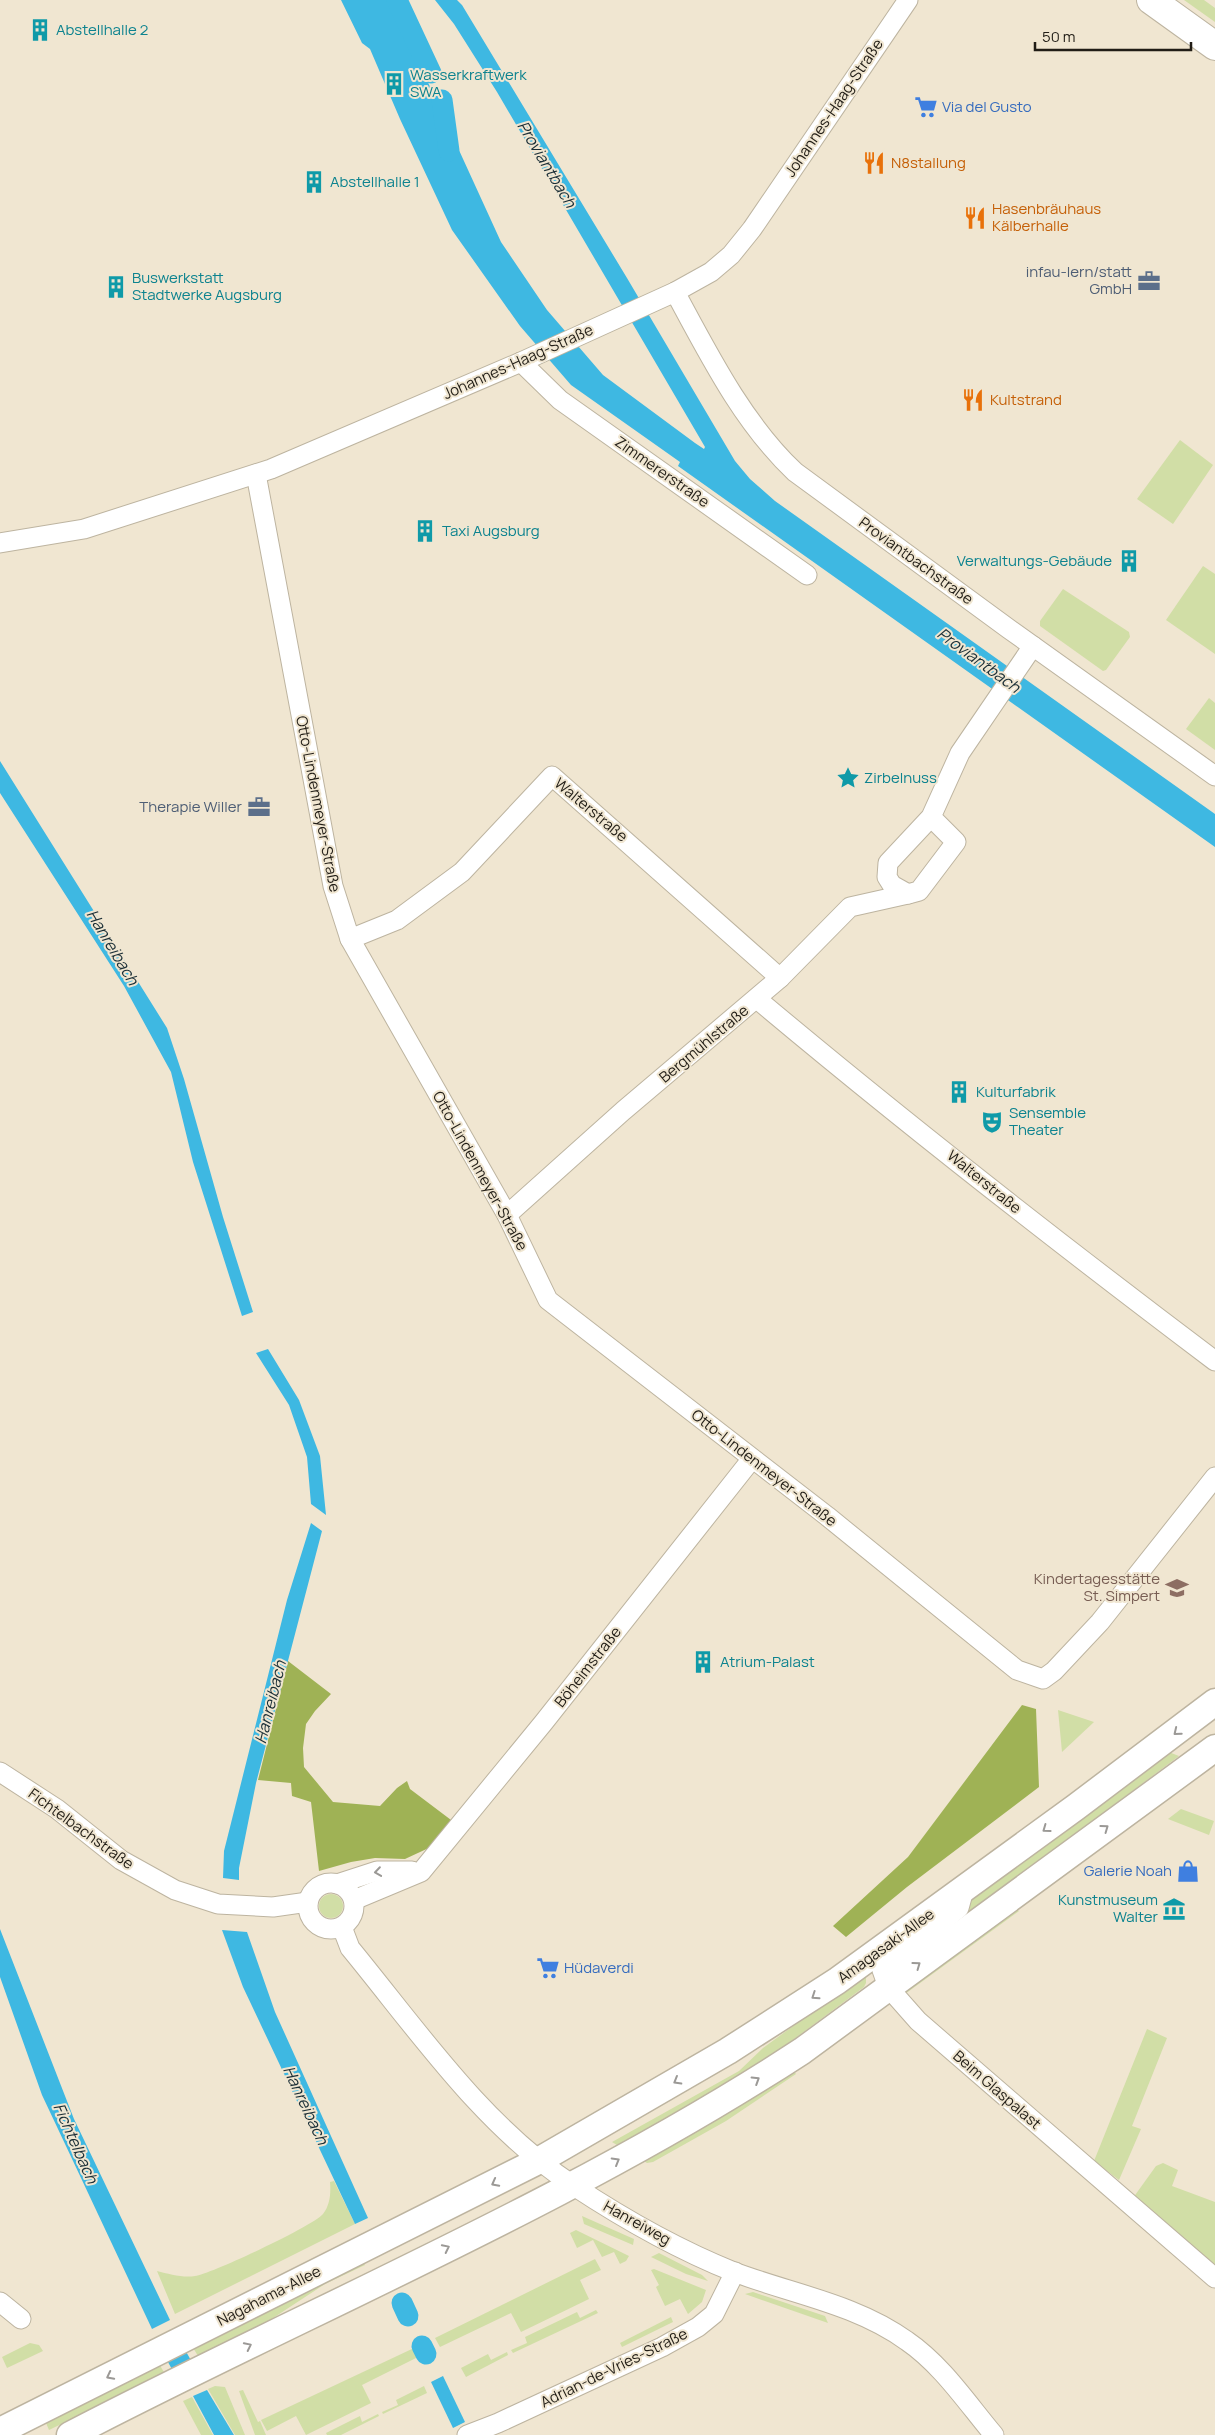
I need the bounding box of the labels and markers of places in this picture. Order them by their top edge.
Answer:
building icon: Abstellhalle 2 [27,17,53,43]
place label: Abstellhalle 2 [56,19,148,40]
place label: Wasserkraftwerk SWA [410,64,527,102]
building icon: Wasserkraftwerk SWA [381,71,407,97]
supermarket icon: Via del Gusto [913,94,939,120]
place label: Via del Gusto [942,96,1032,117]
restaurant icon: N8stallung [861,150,887,176]
place label: N8stallung [891,152,966,173]
building icon: Abstellhalle 1 [301,169,327,195]
place label: Abstellhalle 1 [330,171,420,192]
place label: Hasenbräuhaus Kälberhalle [992,198,1101,236]
restaurant icon: Hasenbräuhaus Kälberhalle [962,205,988,231]
place label: infau-lern/statt GmbH [1026,261,1132,299]
place label: Buswerkstatt Stadtwerke Augsburg [132,267,282,305]
office icon: infau-lern/statt GmbH [1136,268,1162,294]
building icon: Buswerkstatt Stadtwerke Augsburg [103,274,129,300]
restaurant icon: Kultstrand [960,387,986,413]
place label: Kultstrand [990,389,1062,410]
building icon: Taxi Augsburg [412,518,438,544]
place label: Taxi Augsburg [442,520,540,541]
building icon: Verwaltungs-Gebäude [1116,548,1142,574]
place label: Verwaltungs-Gebäude [957,550,1112,571]
place icon: Zirbelnuss [835,765,861,791]
place label: Zirbelnuss [864,767,937,788]
office icon: Therapie Willer [246,794,272,820]
place label: Therapie Willer [139,796,243,817]
building icon: Kulturfabrik [946,1079,972,1105]
place label: Kulturfabrik [976,1081,1056,1102]
place label: Sensemble Theater [1009,1102,1086,1140]
theatre icon: Sensemble Theater [979,1109,1005,1135]
place label: Kindertagesstätte St. Simpert [1034,1568,1160,1606]
school or university icon: Kindertagesstätte St. Simpert [1164,1575,1190,1601]
building icon: Atrium-Palast [690,1649,716,1675]
place label: Atrium-Palast [720,1651,815,1672]
shop icon: Galerie Noah [1175,1858,1201,1884]
place label: Galerie Noah [1084,1860,1172,1881]
place label: Kunstmuseum Walter [1058,1889,1159,1927]
museum icon: Kunstmuseum Walter [1161,1896,1187,1922]
supermarket icon: Hüdaverdi [535,1955,561,1981]
place label: Hüdaverdi [564,1957,634,1978]

